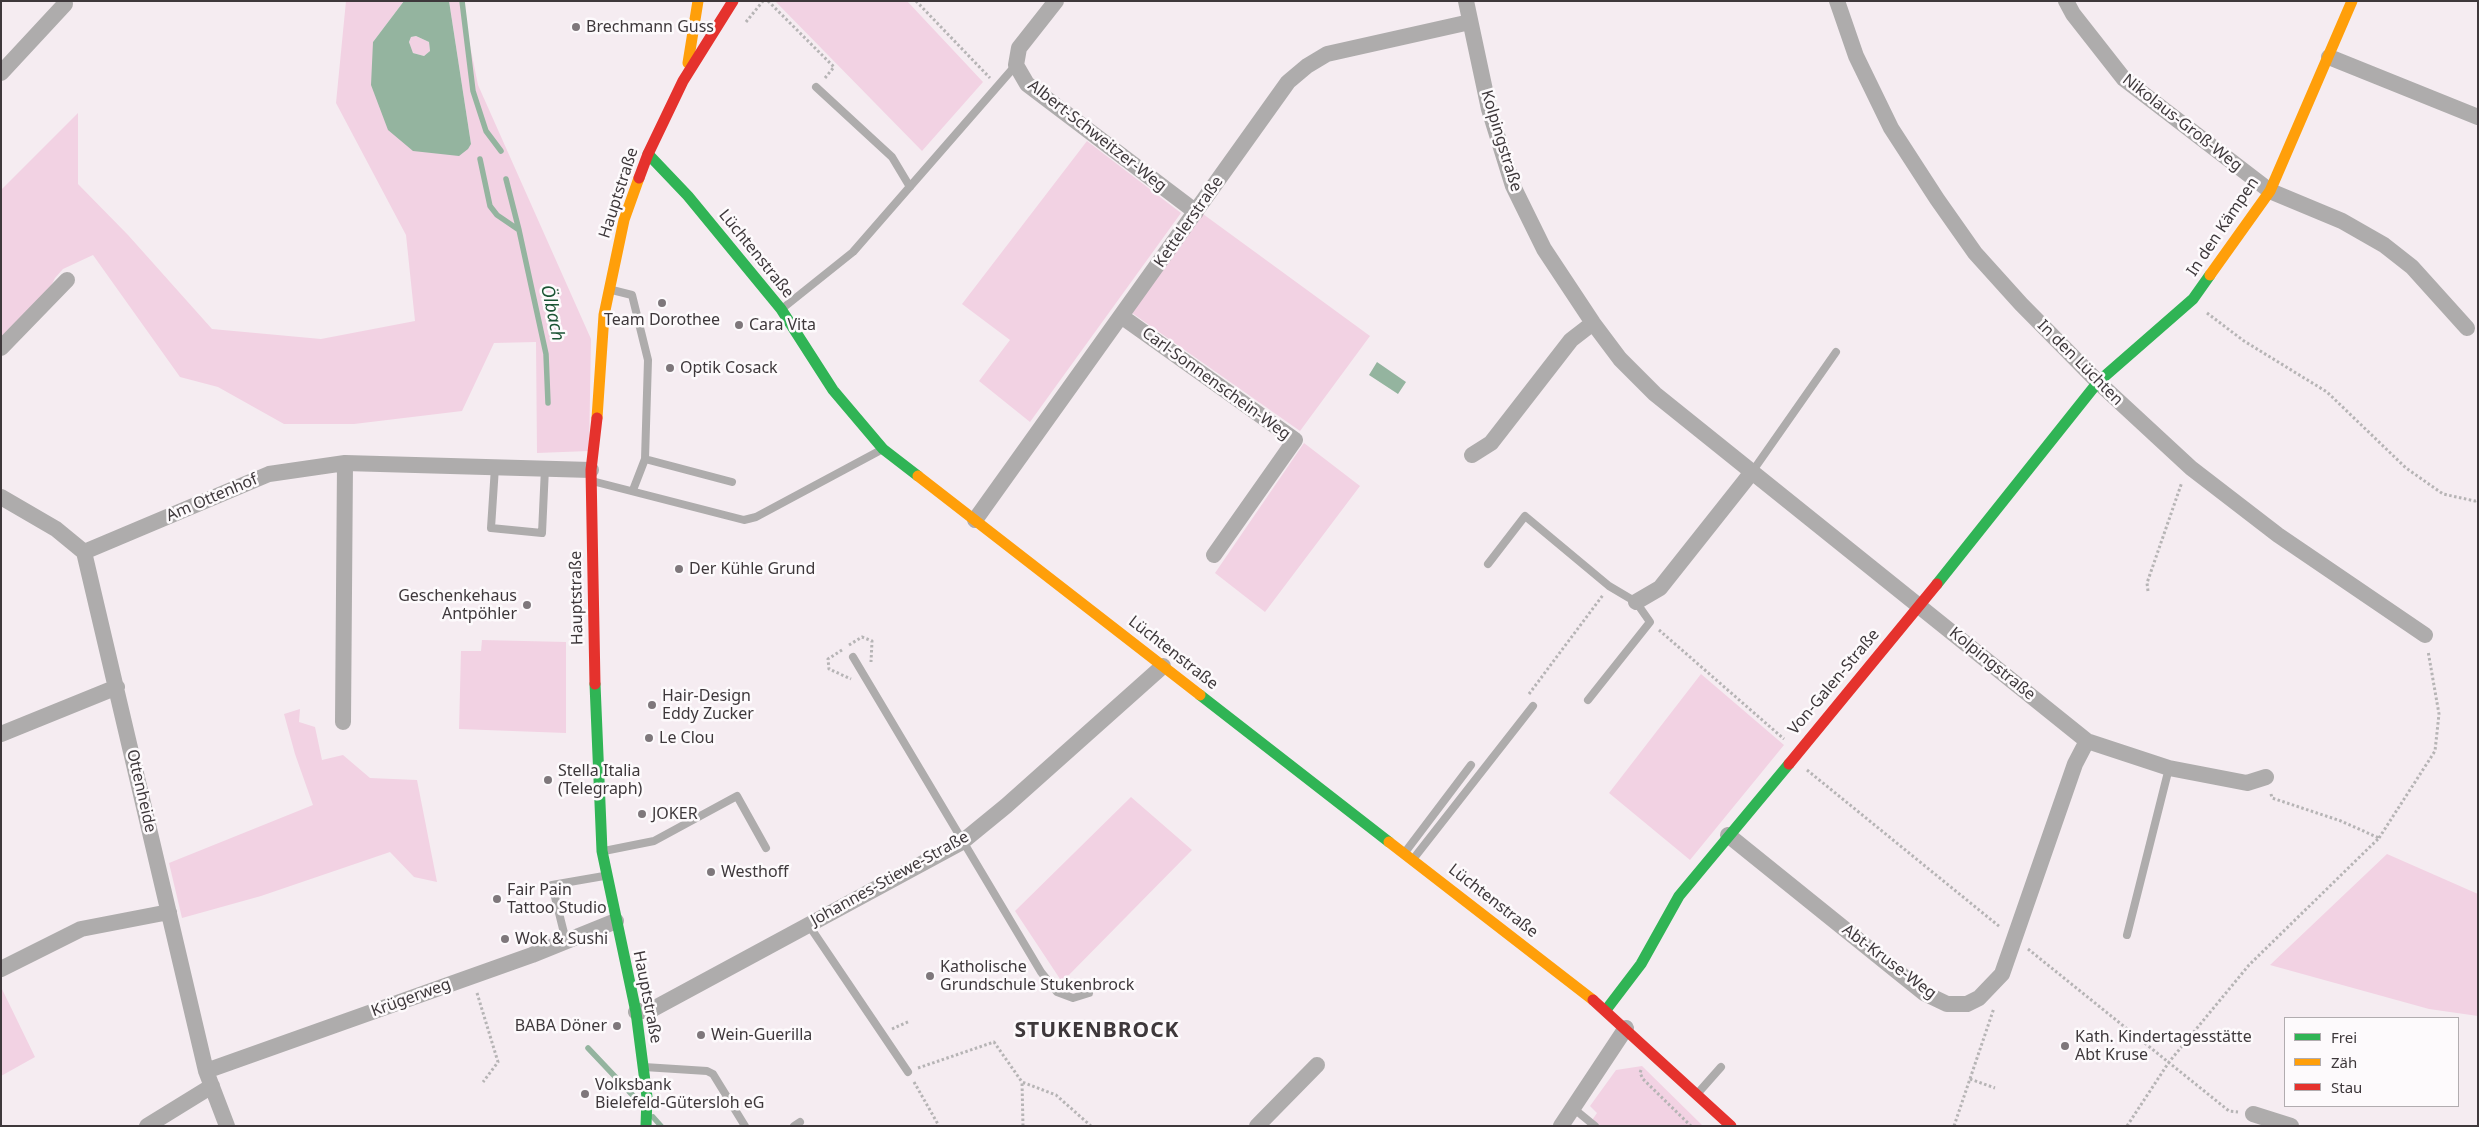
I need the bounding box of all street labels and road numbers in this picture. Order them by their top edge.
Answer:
street label: Nikolaus-Groß-Weg [2118,70,2246,176]
street label: Albert-Schweitzer-Weg [1024,76,1170,196]
street label: Kolpingstraße [1476,88,1526,194]
street label: Hauptstraße [595,145,643,241]
street label: Kettelerstraße [1150,173,1228,271]
street label: In den Kämpen [2183,174,2263,280]
street label: Lüchtenstraße [714,206,798,302]
street label: In den Lüchten [2033,316,2127,410]
street label: Carl-Sonnenschein-Weg [1138,324,1294,444]
street label: Am Ottenhof [163,470,261,526]
street label: Hauptstraße [567,551,587,645]
street label: Lüchtenstraße [1124,612,1222,694]
street label: Kolpingstraße [1945,623,2039,705]
street label: Von-Galen-Straße [1784,625,1884,739]
street label: Ottenheide [122,747,160,835]
street label: Johannes-Stiewe-Straße [808,828,972,930]
street label: Lüchtenstraße [1444,860,1542,942]
street label: Abt-Kruse-Weg [1838,920,1940,1004]
street label: Hauptstraße [629,949,665,1045]
street label: Krügerweg [369,975,453,1021]

